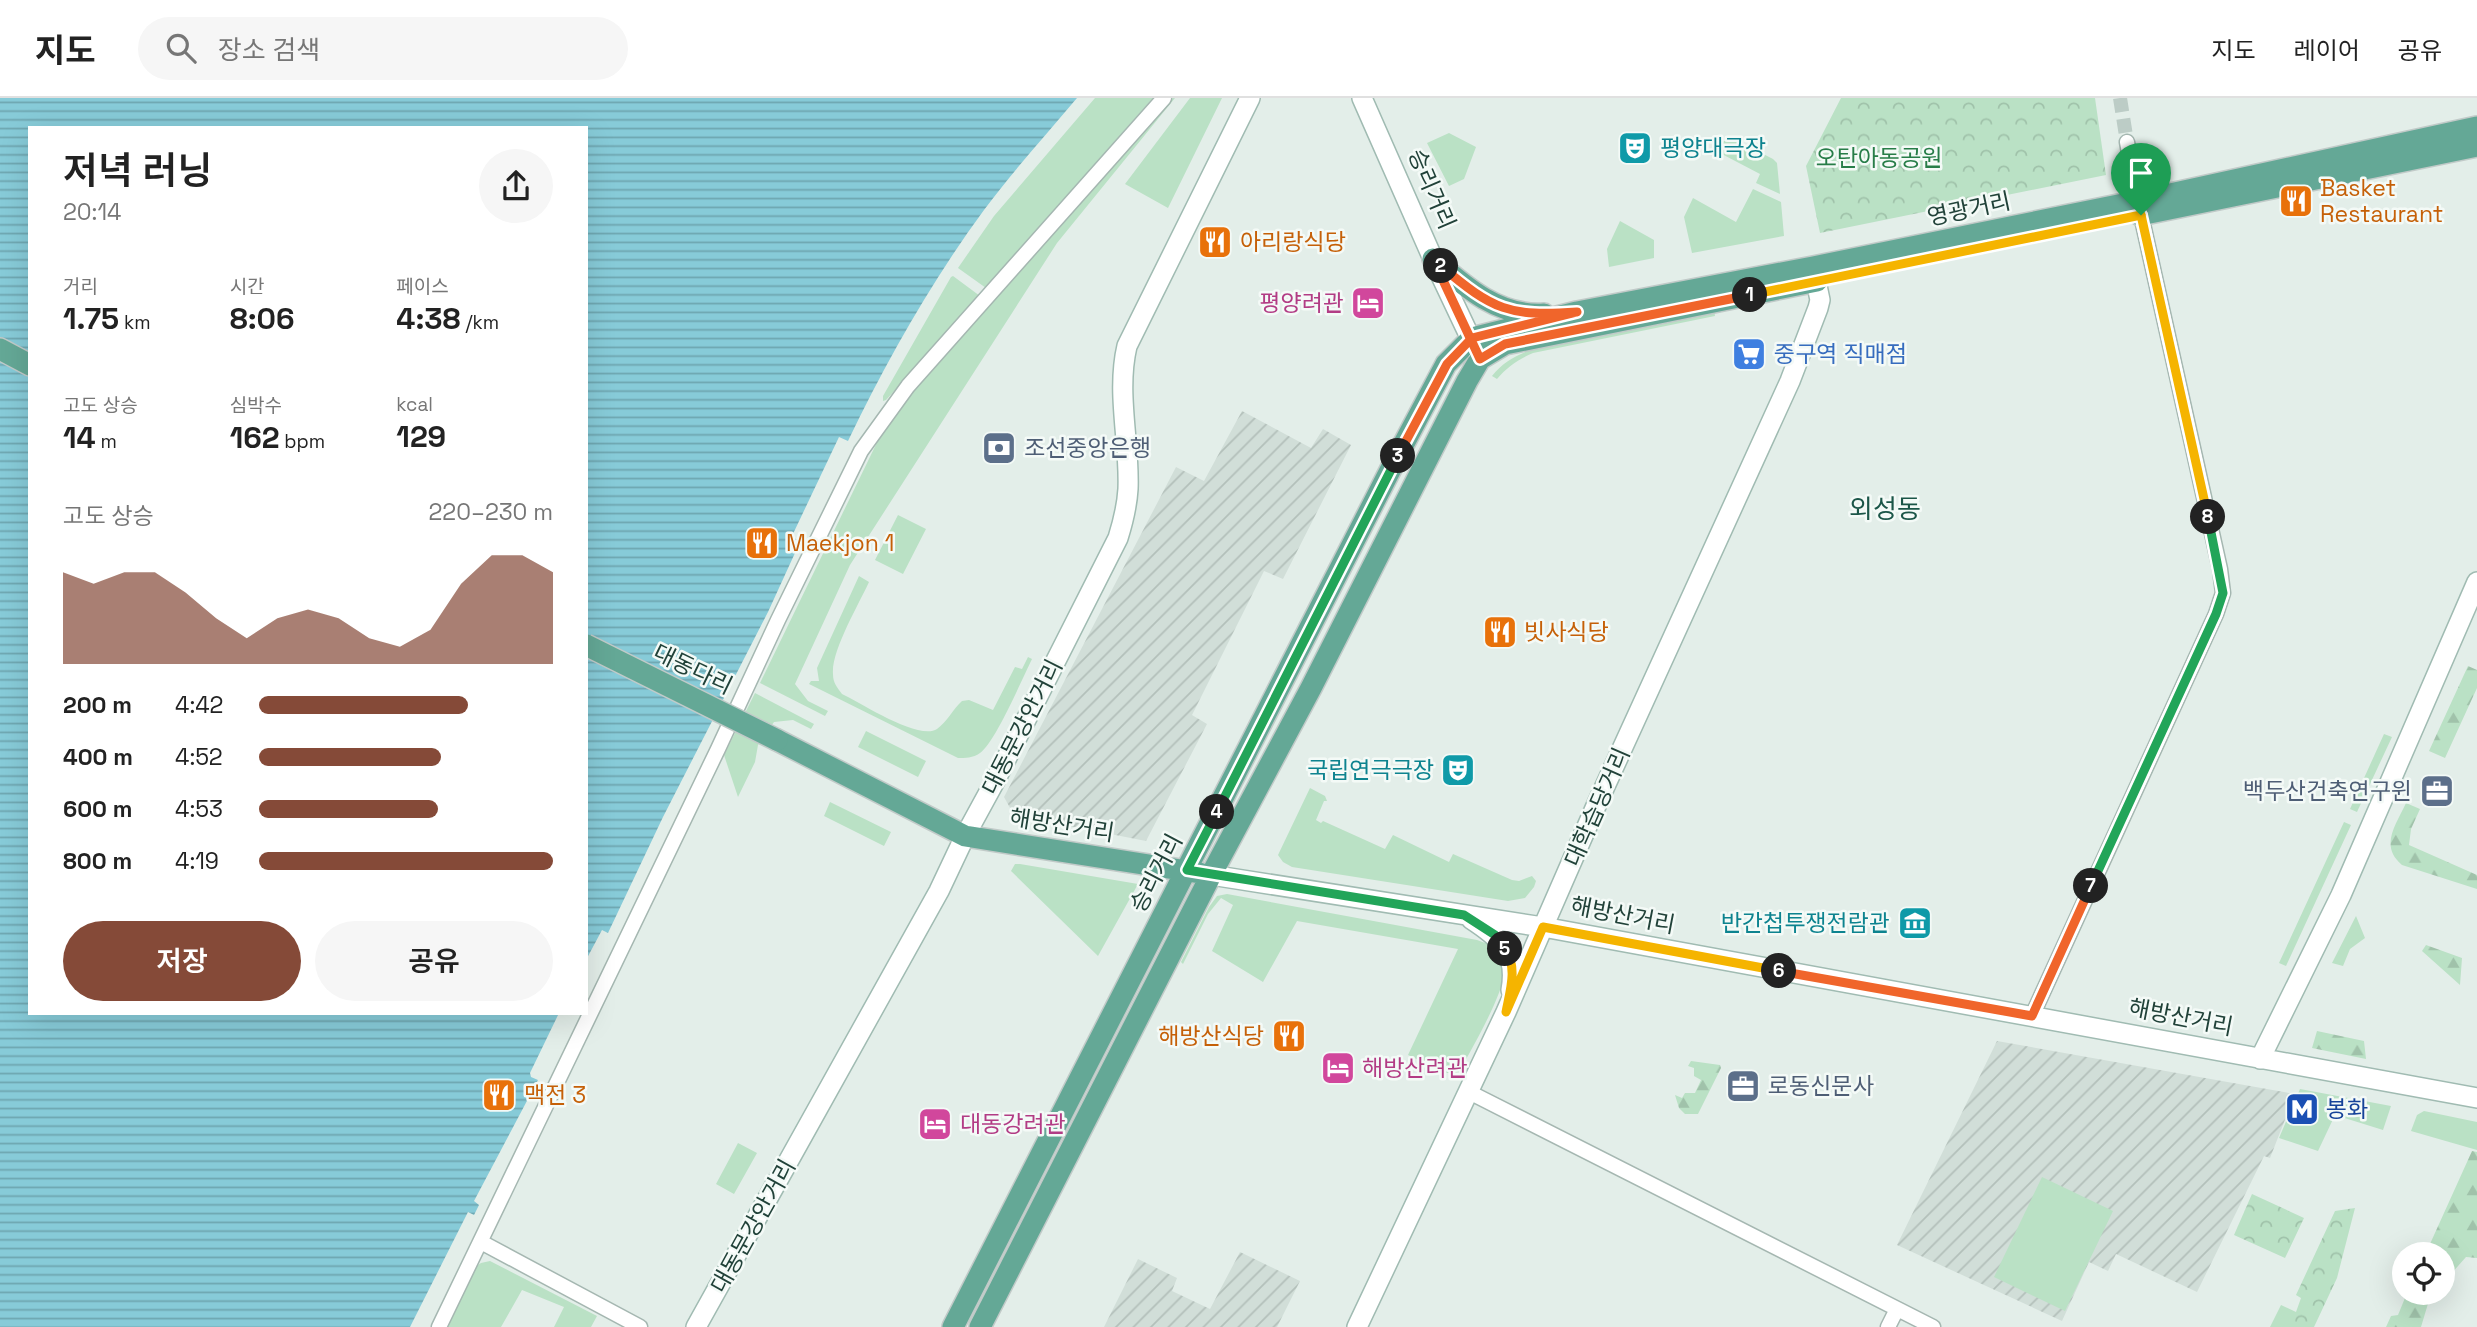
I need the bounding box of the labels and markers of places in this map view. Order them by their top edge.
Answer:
theatre icon: 평양대극장 [1616,129,1654,167]
place label: 평양대극장 [1660,133,1766,163]
pin [2111,143,2171,215]
place label: Basket Restaurant [2320,173,2443,229]
restaurant icon: Basket Restaurant [2277,182,2315,220]
restaurant icon: 아리랑식당 [1196,223,1234,261]
place label: 아리랑식당 [1240,227,1346,257]
pin: 2 [1424,248,1458,284]
pin: 1 [1732,278,1768,312]
hotel icon: 평양려관 [1349,284,1387,322]
place label: 평양려관 [1259,288,1344,318]
supermarket icon: 중구역 직매점 [1730,335,1768,373]
place label: 중구역 직매점 [1774,339,1907,369]
bank icon: 조선중앙은행 [980,429,1018,467]
place label: 조선중앙은행 [1024,433,1151,463]
pin: 3 [1380,438,1416,474]
pin: 8 [2190,500,2226,534]
restaurant icon: Maekjon 1 [743,524,781,562]
place label: Maekjon 1 [786,528,894,558]
restaurant icon: 빗사식당 [1481,613,1519,651]
place label: 빗사식당 [1524,617,1609,647]
theatre icon: 국립연극극장 [1439,751,1477,789]
place label: 국립연극극장 [1307,755,1434,785]
office icon: 백두산건축연구윈 [2418,772,2456,810]
place label: 백두산건축연구윈 [2243,776,2412,806]
pin: 4 [1200,794,1234,830]
pin: 7 [2074,868,2108,904]
museum icon: 반간첩투쟁전람관 [1896,904,1934,942]
place label: 반간첩투쟁전람관 [1721,908,1890,938]
pin: 5 [1488,932,1522,966]
pin: 6 [1762,954,1796,988]
restaurant icon: 해방산식당 [1270,1017,1308,1055]
place label: 해방산식당 [1158,1021,1264,1051]
hotel icon: 해방산려관 [1319,1049,1357,1087]
place label: 해방산려관 [1362,1053,1468,1083]
office icon: 로동신문사 [1724,1067,1762,1105]
place label: 로동신문사 [1768,1071,1874,1101]
restaurant icon: 맥전 3 [480,1076,518,1114]
place label: 맥전 3 [524,1080,586,1110]
metro station icon: 봉화 [2283,1090,2321,1128]
place label: 봉화 [2326,1094,2368,1124]
hotel icon: 대동강려관 [916,1105,954,1143]
place label: 대동강려관 [960,1109,1066,1139]

